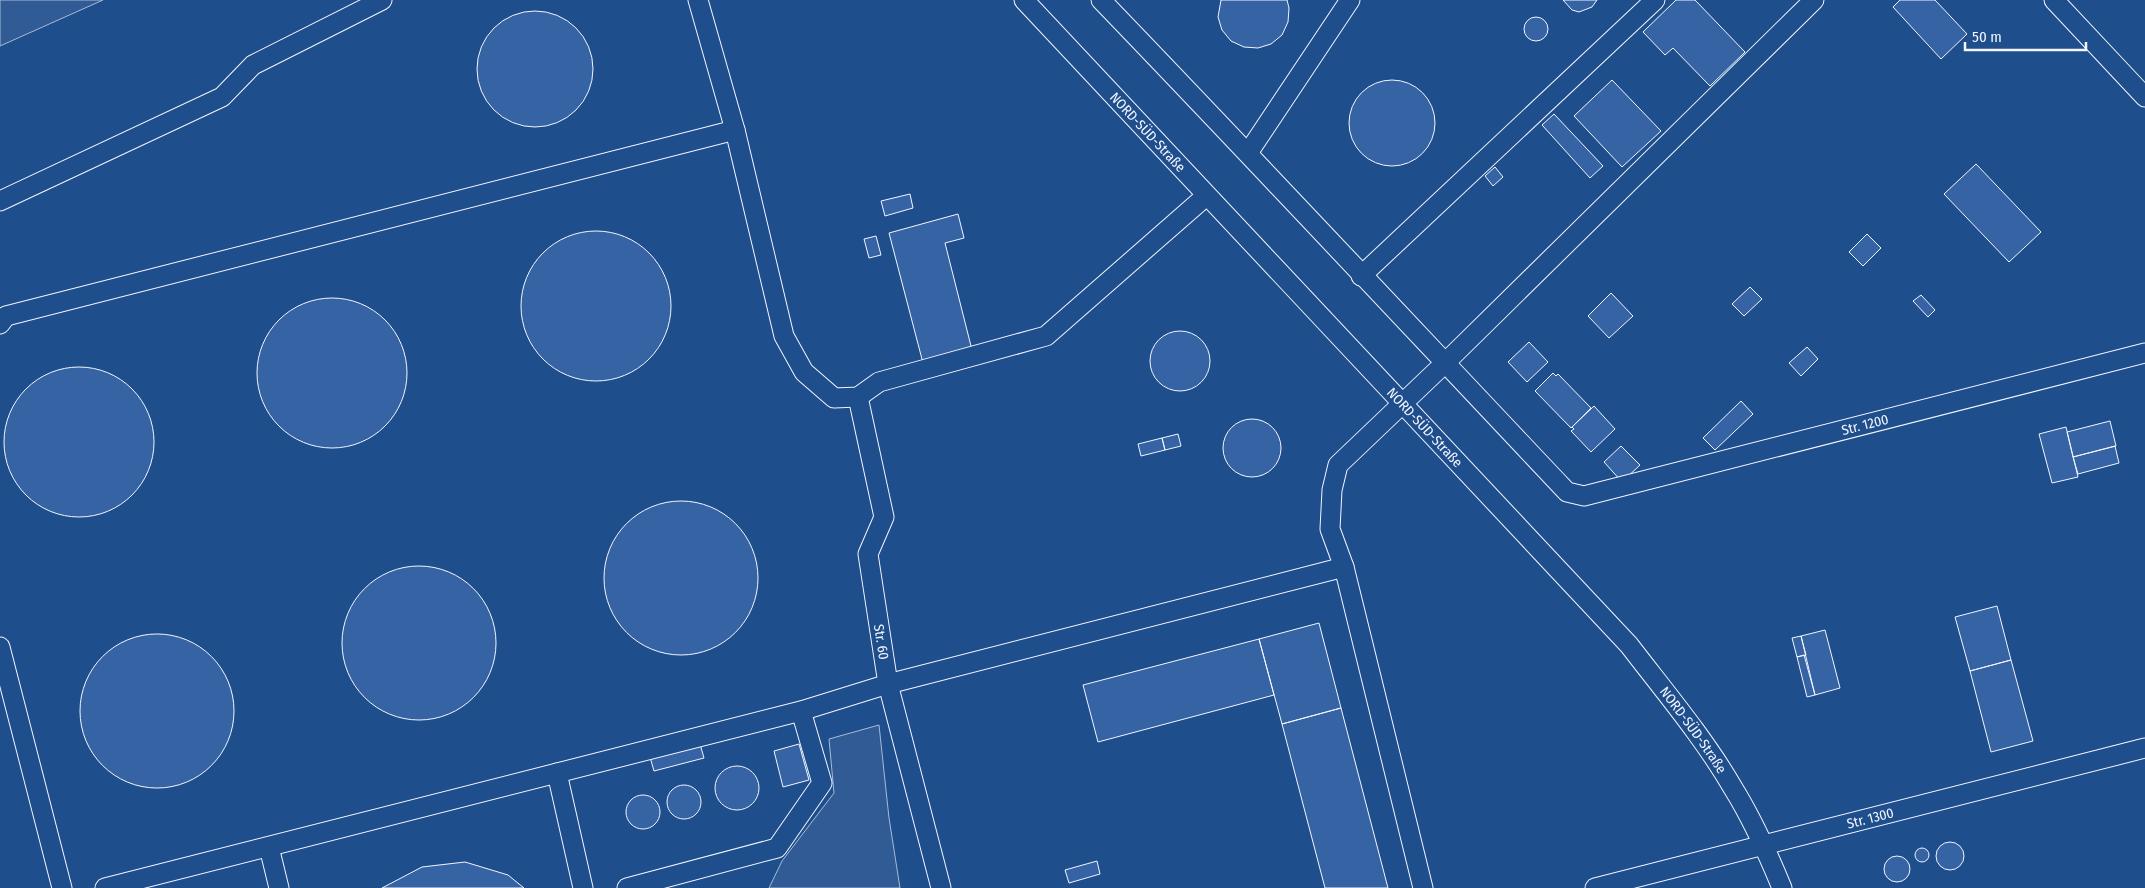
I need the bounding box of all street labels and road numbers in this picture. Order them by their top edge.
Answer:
street label: NORD-SÜD-Straße [1106,89,1189,176]
street label: NORD-SÜD-Straße [1383,384,1466,471]
street label: Str. 1200 [1840,411,1890,439]
street label: Str. 60 [870,623,892,661]
street label: NORD-SÜD-Straße [1656,684,1730,777]
street label: Str. 1300 [1845,804,1896,833]

